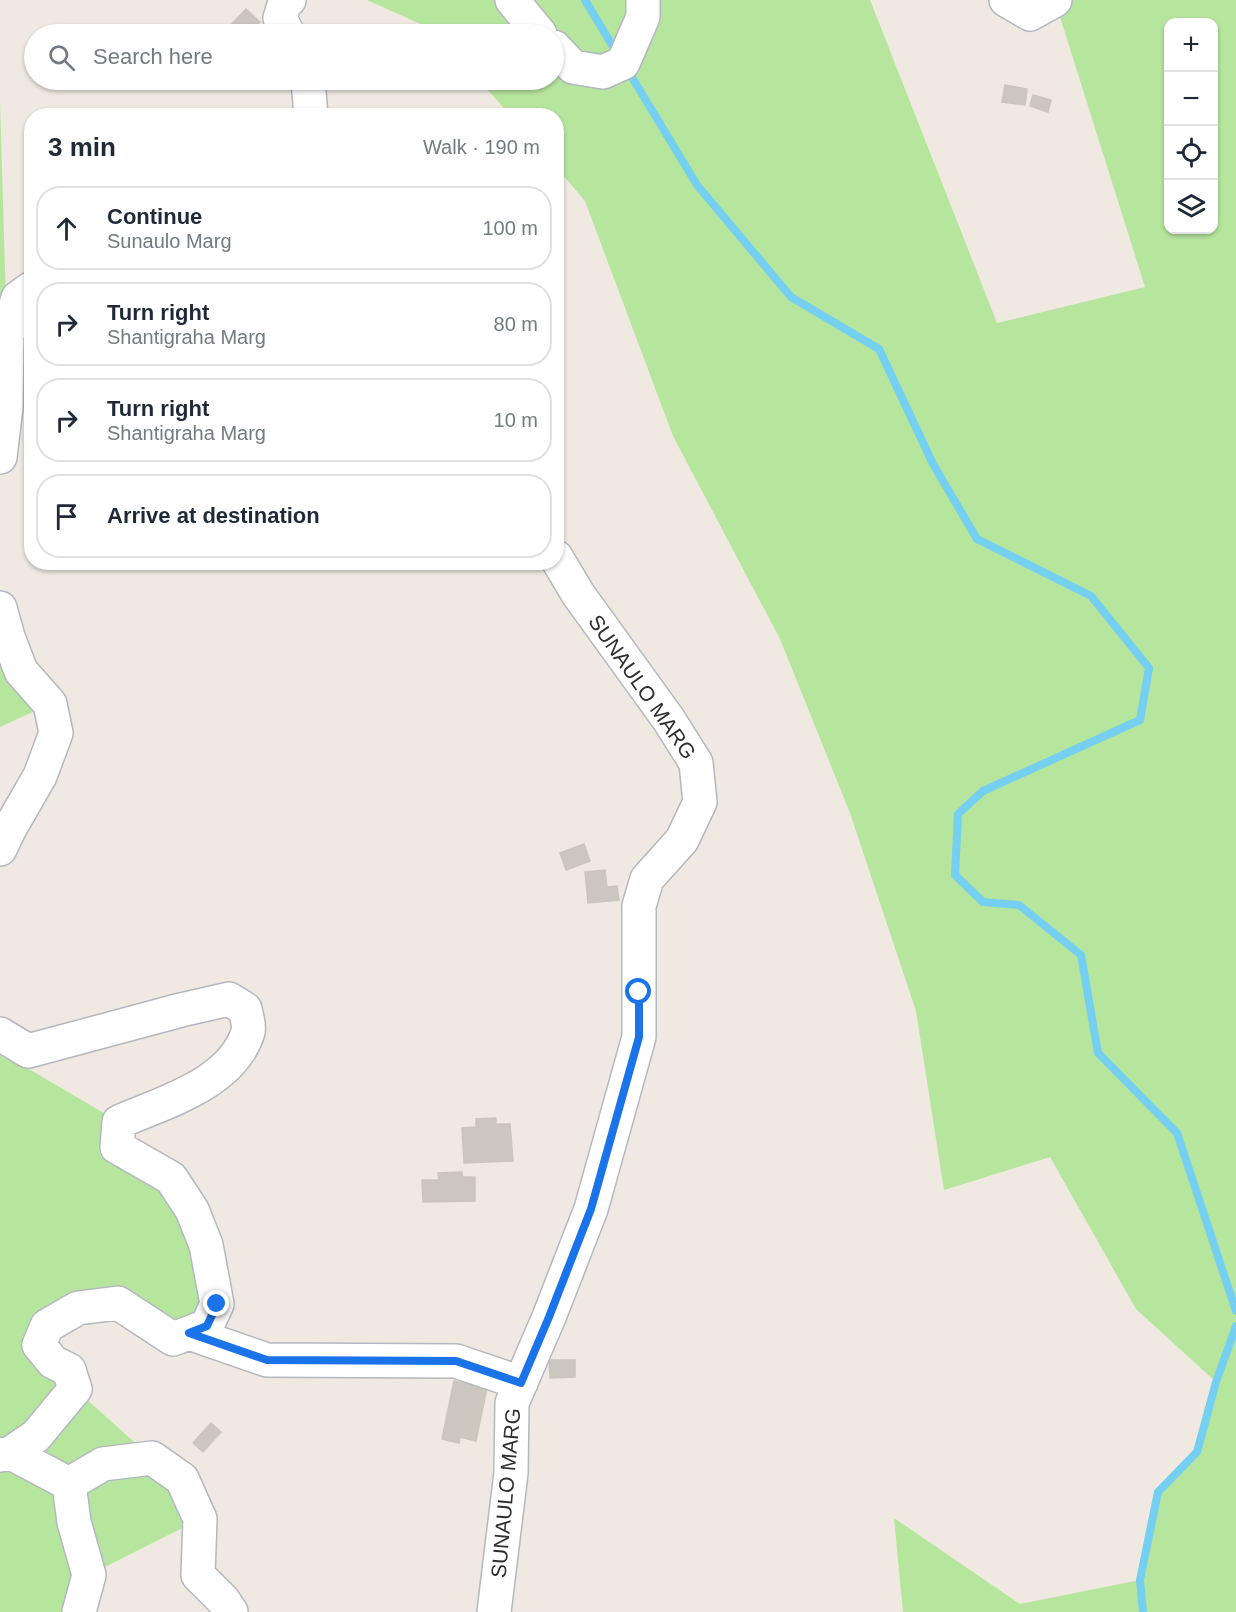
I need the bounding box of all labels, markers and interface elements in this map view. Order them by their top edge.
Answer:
map controls [1164,18,1218,234]
button: + [1164,18,1218,72]
search box [24,24,564,90]
icon: search [45,41,78,74]
text: Search here [93,44,213,69]
button: − [1164,72,1218,126]
button: locate [1164,126,1218,180]
text: 3 min [48,132,116,162]
text: Walk · 190 m [423,136,540,158]
button: layers [1164,180,1218,234]
text: Continue [107,204,202,229]
icon: ahead [50,212,83,245]
text: 100 m [482,217,538,239]
text: Sunaulo Marg [107,230,232,252]
text: Turn right [107,300,209,325]
icon: right [50,308,83,341]
text: 80 m [494,313,538,335]
text: Shantigraha Marg [107,326,266,348]
text: Turn right [107,396,209,421]
icon: right [50,404,83,437]
text: 10 m [494,409,538,431]
text: Shantigraha Marg [107,422,266,444]
icon: arrive [50,500,83,533]
text: Arrive at destination [107,503,320,528]
street label: SUNAULO MARG [584,610,701,763]
route start [625,978,651,1004]
route end [203,1290,229,1316]
street label: SUNAULO MARG [487,1407,524,1579]

